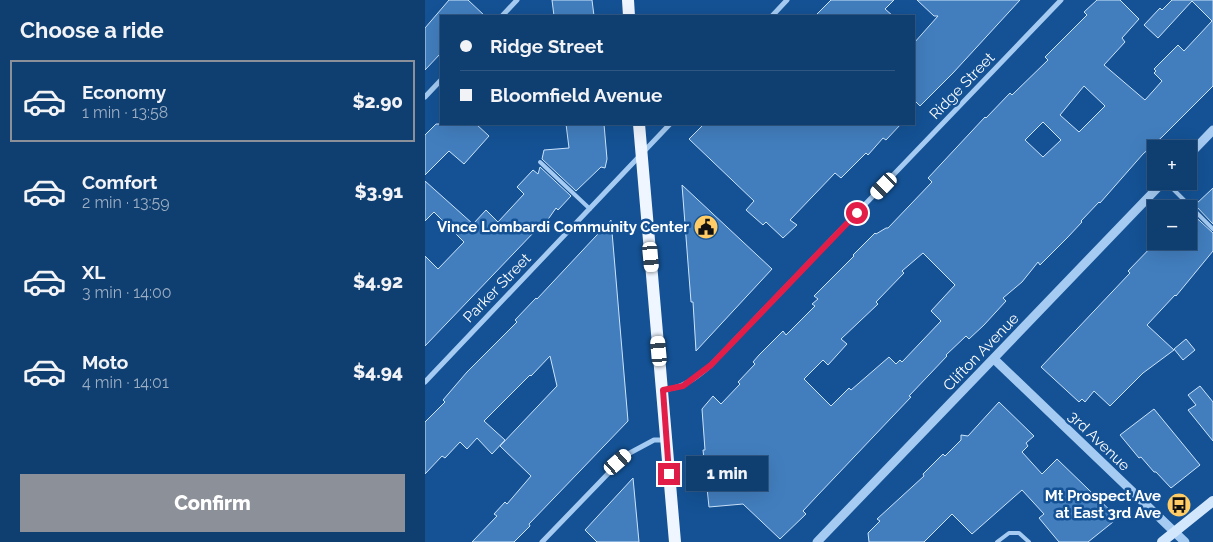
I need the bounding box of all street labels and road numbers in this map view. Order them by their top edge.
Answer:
street label: Ridge Street [926,49,998,123]
street label: Parker Street [459,250,535,326]
street label: Clifton Avenue [939,309,1023,395]
street label: 3rd Avenue [1065,407,1134,475]

